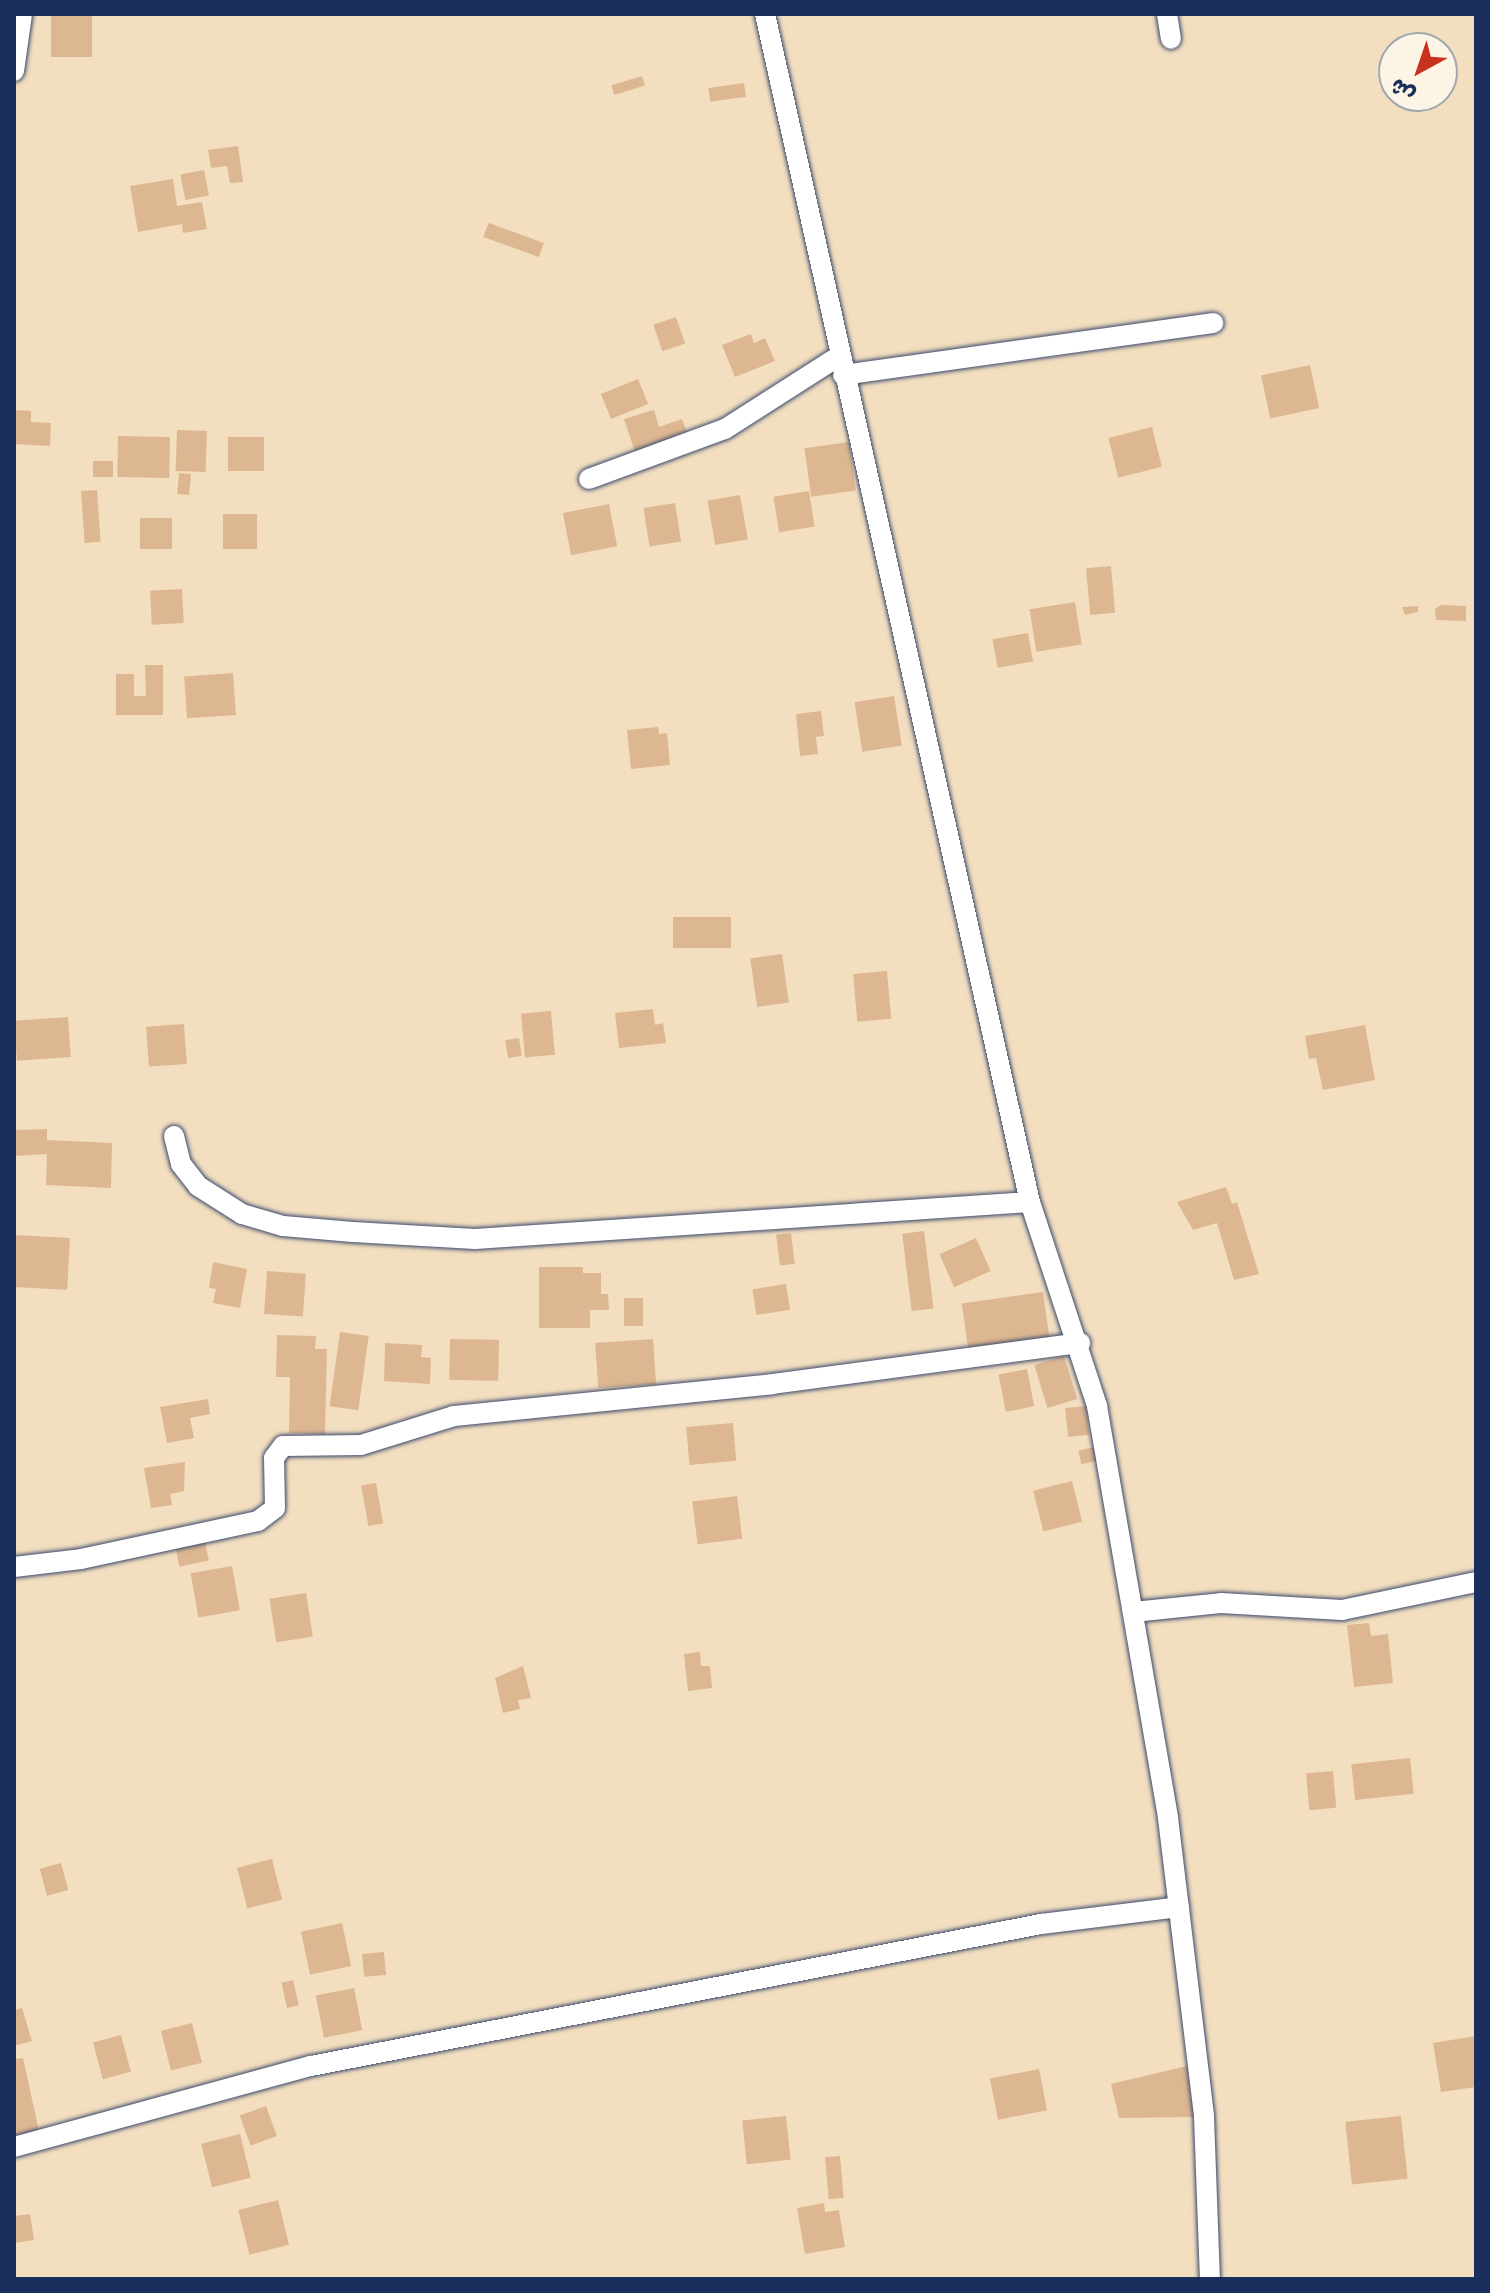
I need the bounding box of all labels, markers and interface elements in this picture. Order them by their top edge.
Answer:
north arrow [1378,32,1458,112]
text: ش [1383,68,1424,110]

